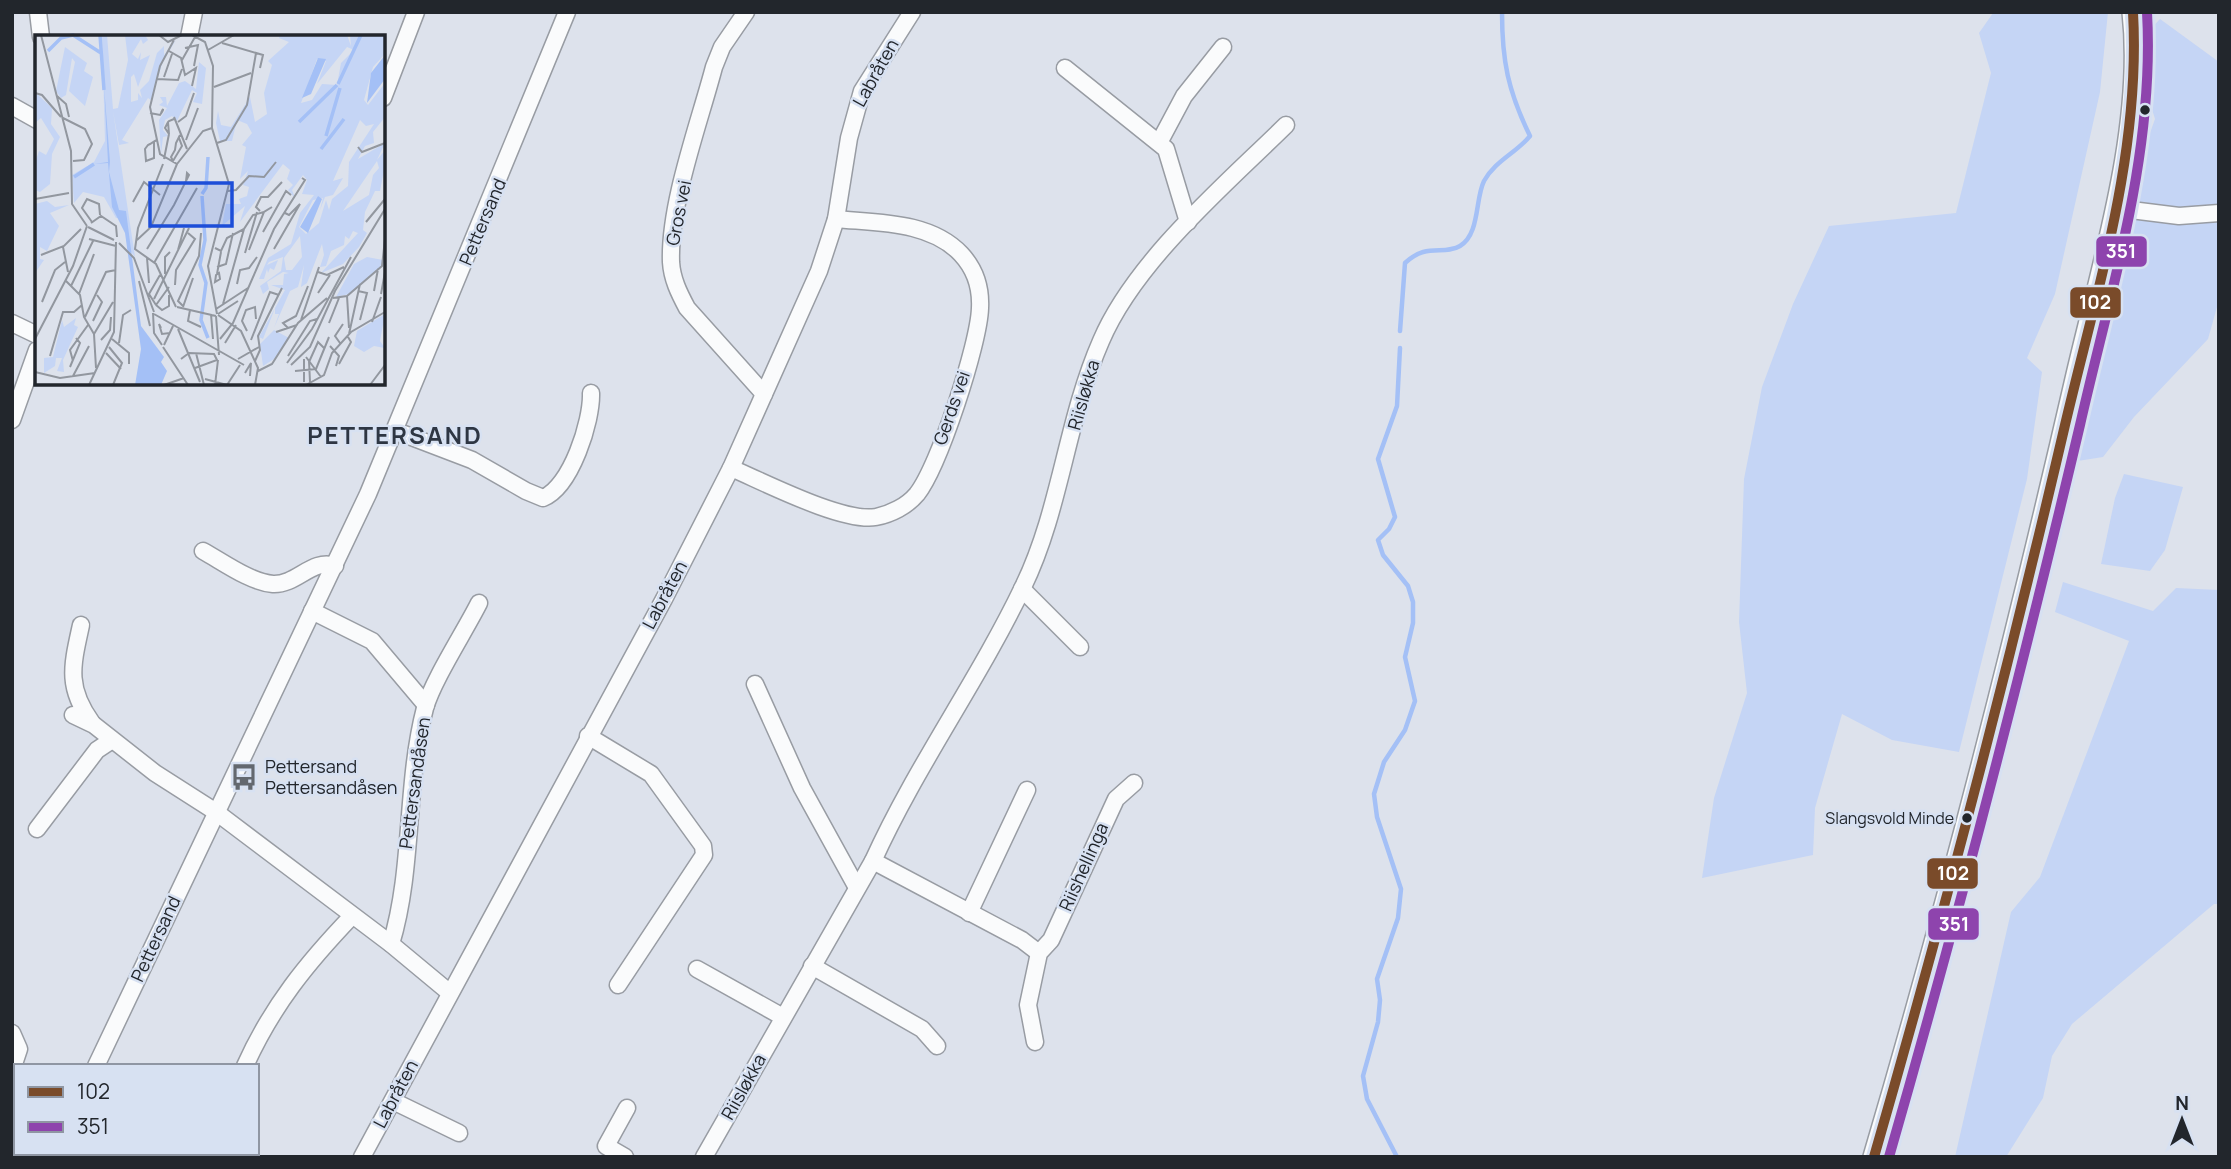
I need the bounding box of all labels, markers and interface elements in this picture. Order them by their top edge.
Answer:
street label: Labråten [847,34,904,111]
inset map [35,35,385,385]
unlabelled marker [2138,103,2152,117]
street label: Pettersand [453,175,511,269]
street label: Gros vei [660,178,696,248]
line badge: 351 [2095,235,2148,268]
text: 351 [2106,238,2136,264]
line badge: 102 [2069,286,2122,319]
text: 102 [2079,289,2111,315]
street label: Riisløkka [1062,357,1104,433]
street label: Gerds vei [927,367,975,448]
district label: PETTERSAND [307,418,483,451]
street label: Labråten [636,556,692,633]
street label: Pettersandåsen [393,716,435,850]
place label: Pettersand Pettersandåsen [265,754,397,799]
bus stop icon: Pettersand Pettersandåsen [229,762,259,792]
place label: Slangsvold Minde [1825,807,1954,829]
marker: Slangsvold Minde [1960,811,1974,825]
street label: Riishellinga [1053,819,1113,915]
line badge: 102 [1926,857,1979,890]
text: 102 [1937,860,1969,886]
street label: Pettersand [125,892,185,985]
line badge: 351 [1927,907,1980,941]
text: 351 [1939,911,1969,937]
street label: Riisløkka [715,1049,771,1124]
street label: Labråten [367,1055,423,1132]
legend [14,1064,259,1155]
text: 102 [77,1077,110,1105]
north arrow [2147,1085,2217,1155]
text: N [2175,1090,2189,1116]
text: 351 [77,1112,109,1140]

